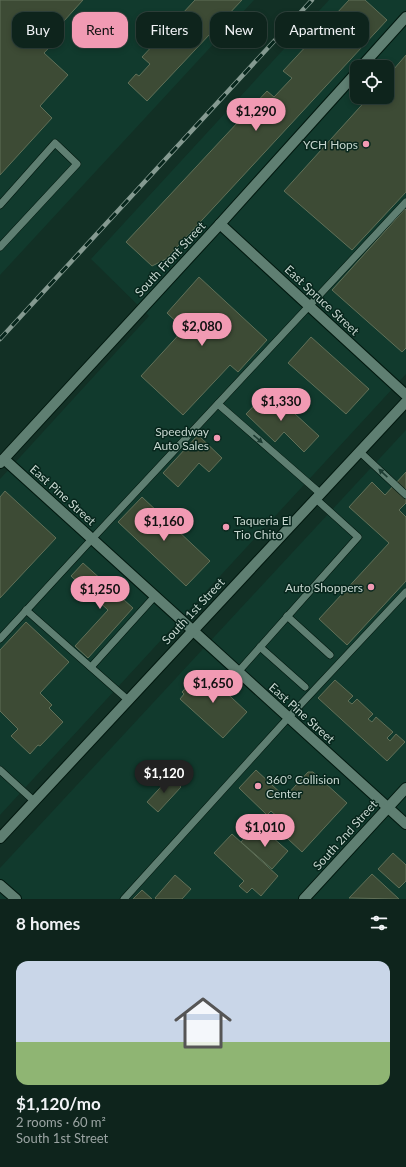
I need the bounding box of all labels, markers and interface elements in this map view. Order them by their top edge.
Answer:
chip: Buy [12,12,64,48]
chip: Rent [72,12,128,48]
chip: Filters [136,12,202,48]
chip: New [210,12,267,48]
chip: Apartment [275,12,369,48]
map controls [350,60,394,104]
button: locate [350,60,394,104]
pin: $1,290 [223,98,289,132]
text: $1,290 [236,103,276,119]
place label: YCH Hops [303,137,358,152]
marker: YCH Hops [361,139,371,149]
street label: South Front Street [131,218,209,300]
street label: East Spruce Street [282,262,363,339]
pin: $2,080 [169,313,235,347]
text: $2,080 [182,318,222,334]
pin: $1,330 [248,388,314,422]
text: $1,330 [261,393,301,409]
place label: Speedway Auto Sales [153,424,210,453]
marker: Speedway Auto Sales [212,433,222,443]
one-way arrow [252,434,263,443]
street label: East Pine Street [27,462,99,529]
one-way arrow [378,468,388,478]
pin: $1,160 [131,508,197,542]
text: $1,160 [144,513,184,529]
place label: Taqueria El Tio Chito [234,513,291,542]
marker: Taqueria El Tio Chito [221,522,231,532]
street label: South 1st Street [158,574,228,647]
pin: $1,250 [67,576,133,610]
place label: Auto Shoppers [285,580,363,595]
text: $1,250 [80,581,120,597]
marker: Auto Shoppers [366,582,376,592]
pin: $1,650 [180,670,246,704]
text: $1,650 [193,675,233,691]
street label: East Pine Street [266,680,338,747]
pin: $1,120 [131,760,197,794]
text: $1,120 [144,765,184,781]
place label: 360° Collision Center [266,772,340,801]
marker: 360° Collision Center [253,781,263,791]
street label: South 2nd Street [310,796,381,873]
pin: $1,010 [232,814,298,848]
text: $1,010 [245,819,285,835]
icon: filters [368,912,390,934]
text: 8 homes [16,913,80,934]
icon: home [167,987,239,1059]
text: $1,120/mo [16,1093,101,1114]
text: 2 rooms · 60 m² [16,1114,106,1130]
text: South 1st Street [16,1130,108,1146]

